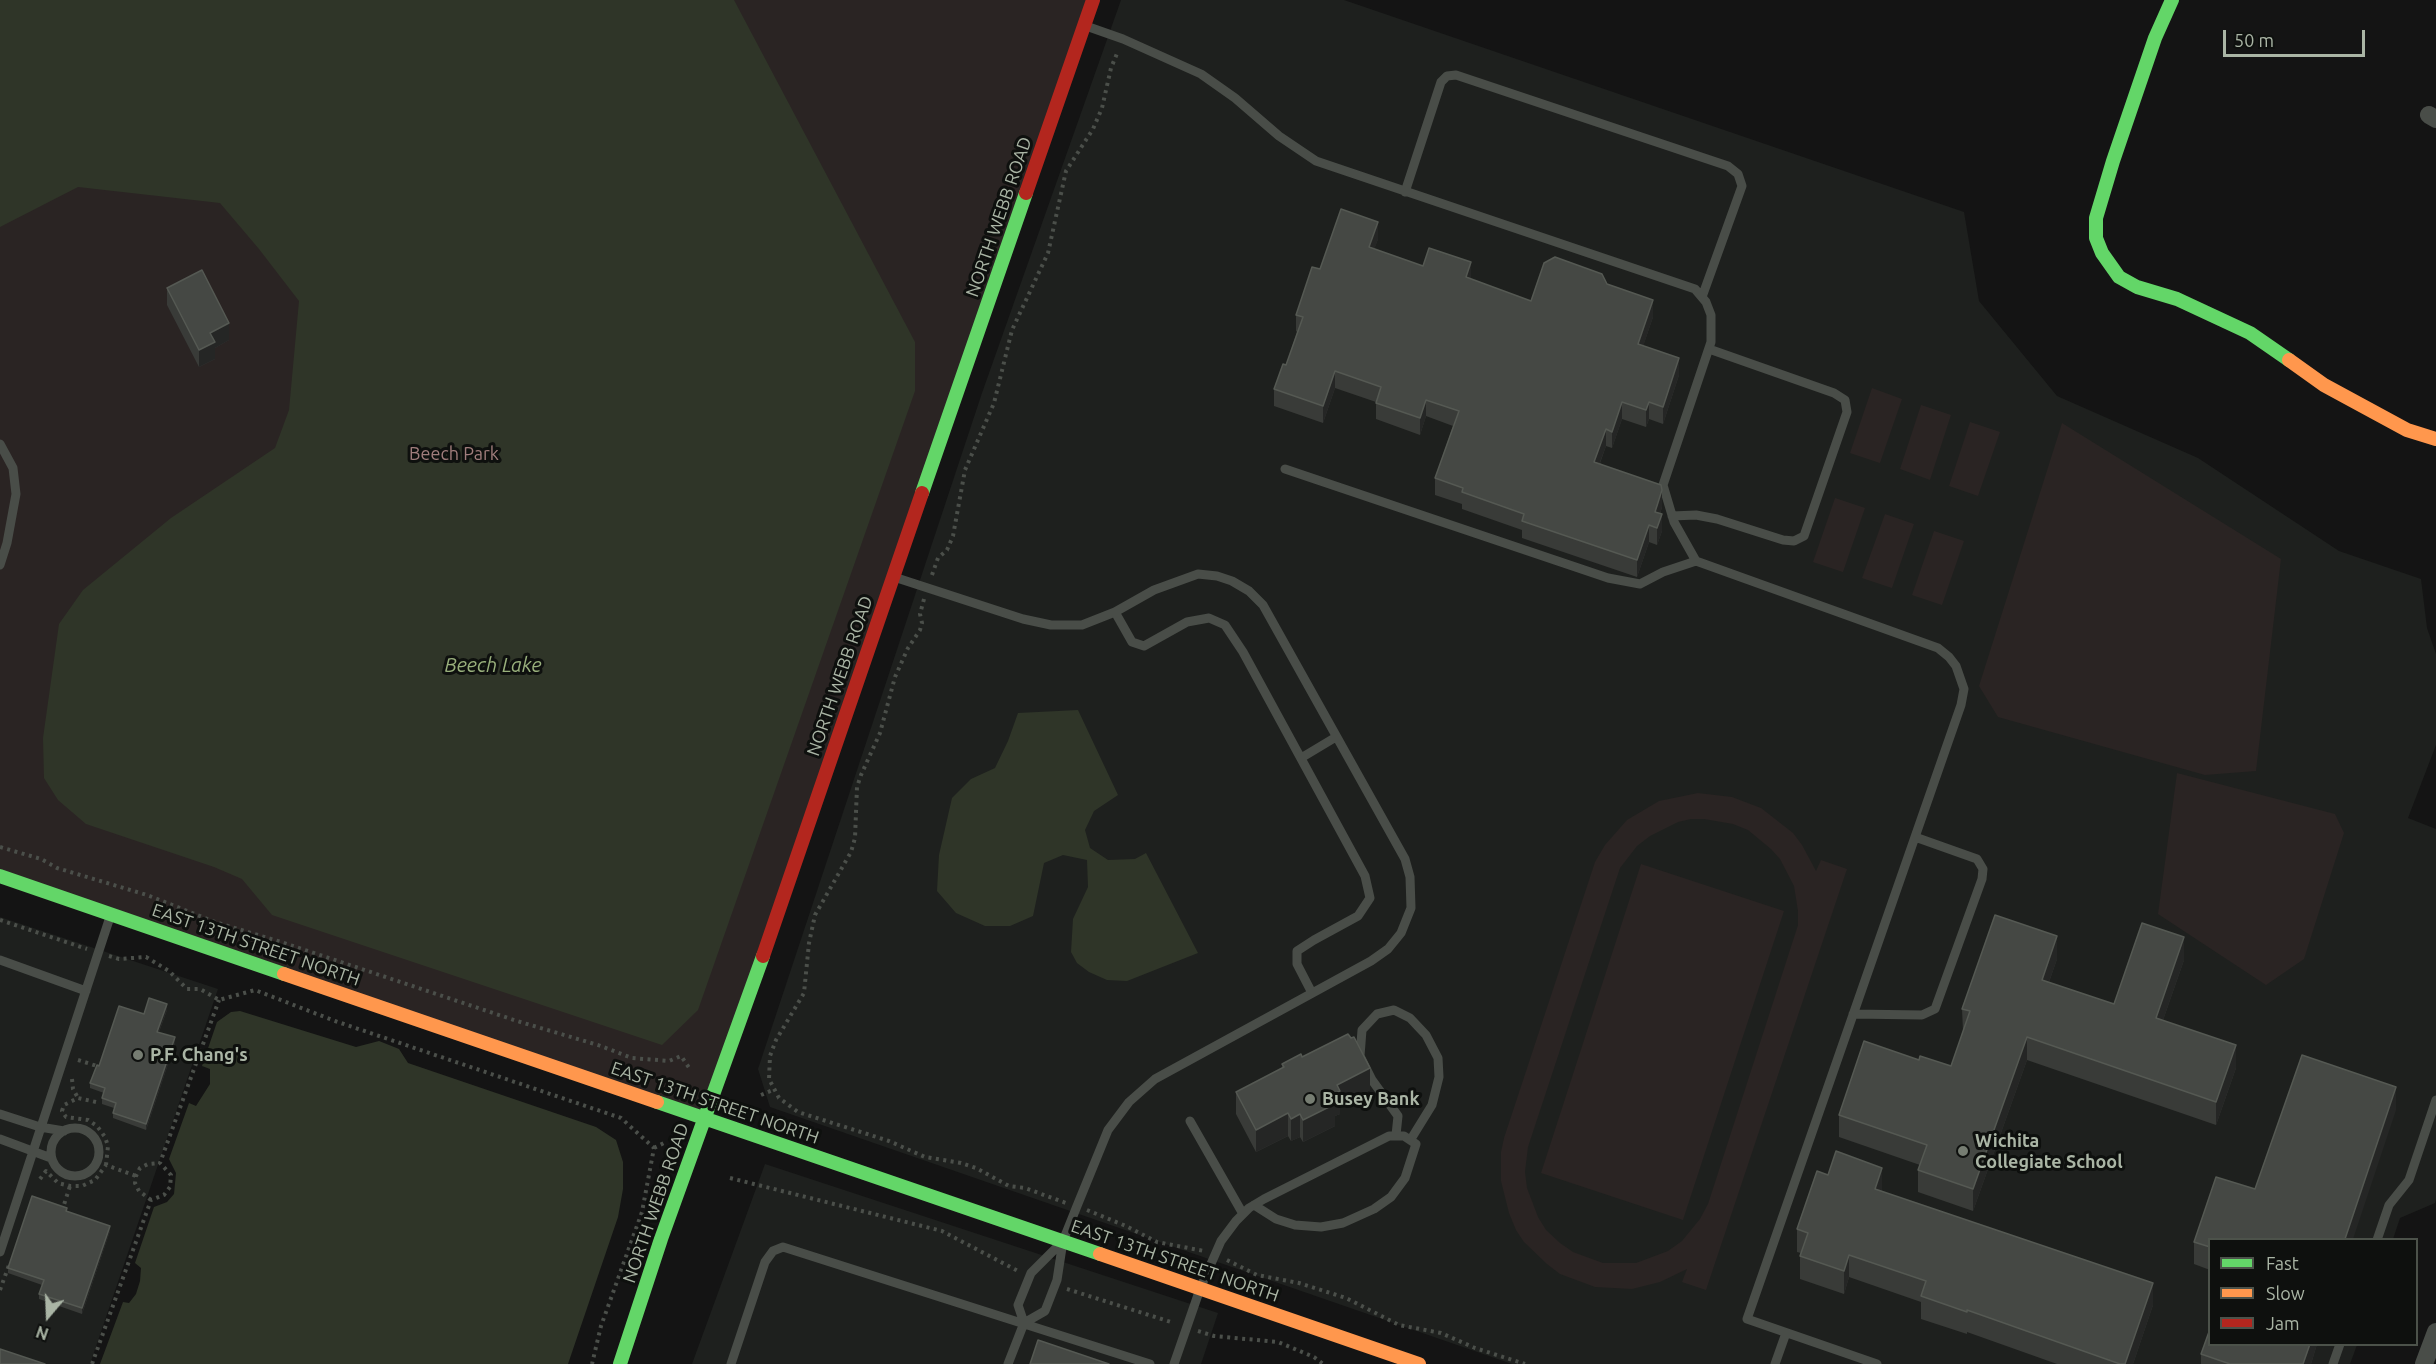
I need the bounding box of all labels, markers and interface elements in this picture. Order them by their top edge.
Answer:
scale bar [2226,18,2368,56]
text: 50 m [2234,30,2274,50]
street label: NORTH WEBB ROAD [961,134,1037,300]
park label: Beech Park [409,443,499,465]
street label: NORTH WEBB ROAD [802,593,878,759]
water label: Beech Lake [444,653,542,677]
street label: EAST 13TH STREET NORTH [149,899,363,991]
place label: P.F. Chang's [150,1044,248,1066]
marker: P.F. Chang's [131,1048,145,1062]
street label: EAST 13TH STREET NORTH [608,1057,822,1149]
place label: Busey Bank [1322,1088,1419,1110]
marker: Busey Bank [1303,1092,1317,1106]
street label: NORTH WEBB ROAD [618,1120,694,1286]
place label: Wichita Collegiate School [1975,1130,2123,1172]
marker: Wichita Collegiate School [1956,1144,1970,1158]
street label: EAST 13TH STREET NORTH [1068,1215,1282,1307]
legend [2208,1238,2418,1346]
text: Fast [2266,1253,2299,1273]
text: Slow [2266,1283,2305,1303]
north arrow [18,1286,78,1346]
text: Jam [2266,1313,2300,1333]
text: N [34,1323,51,1343]

